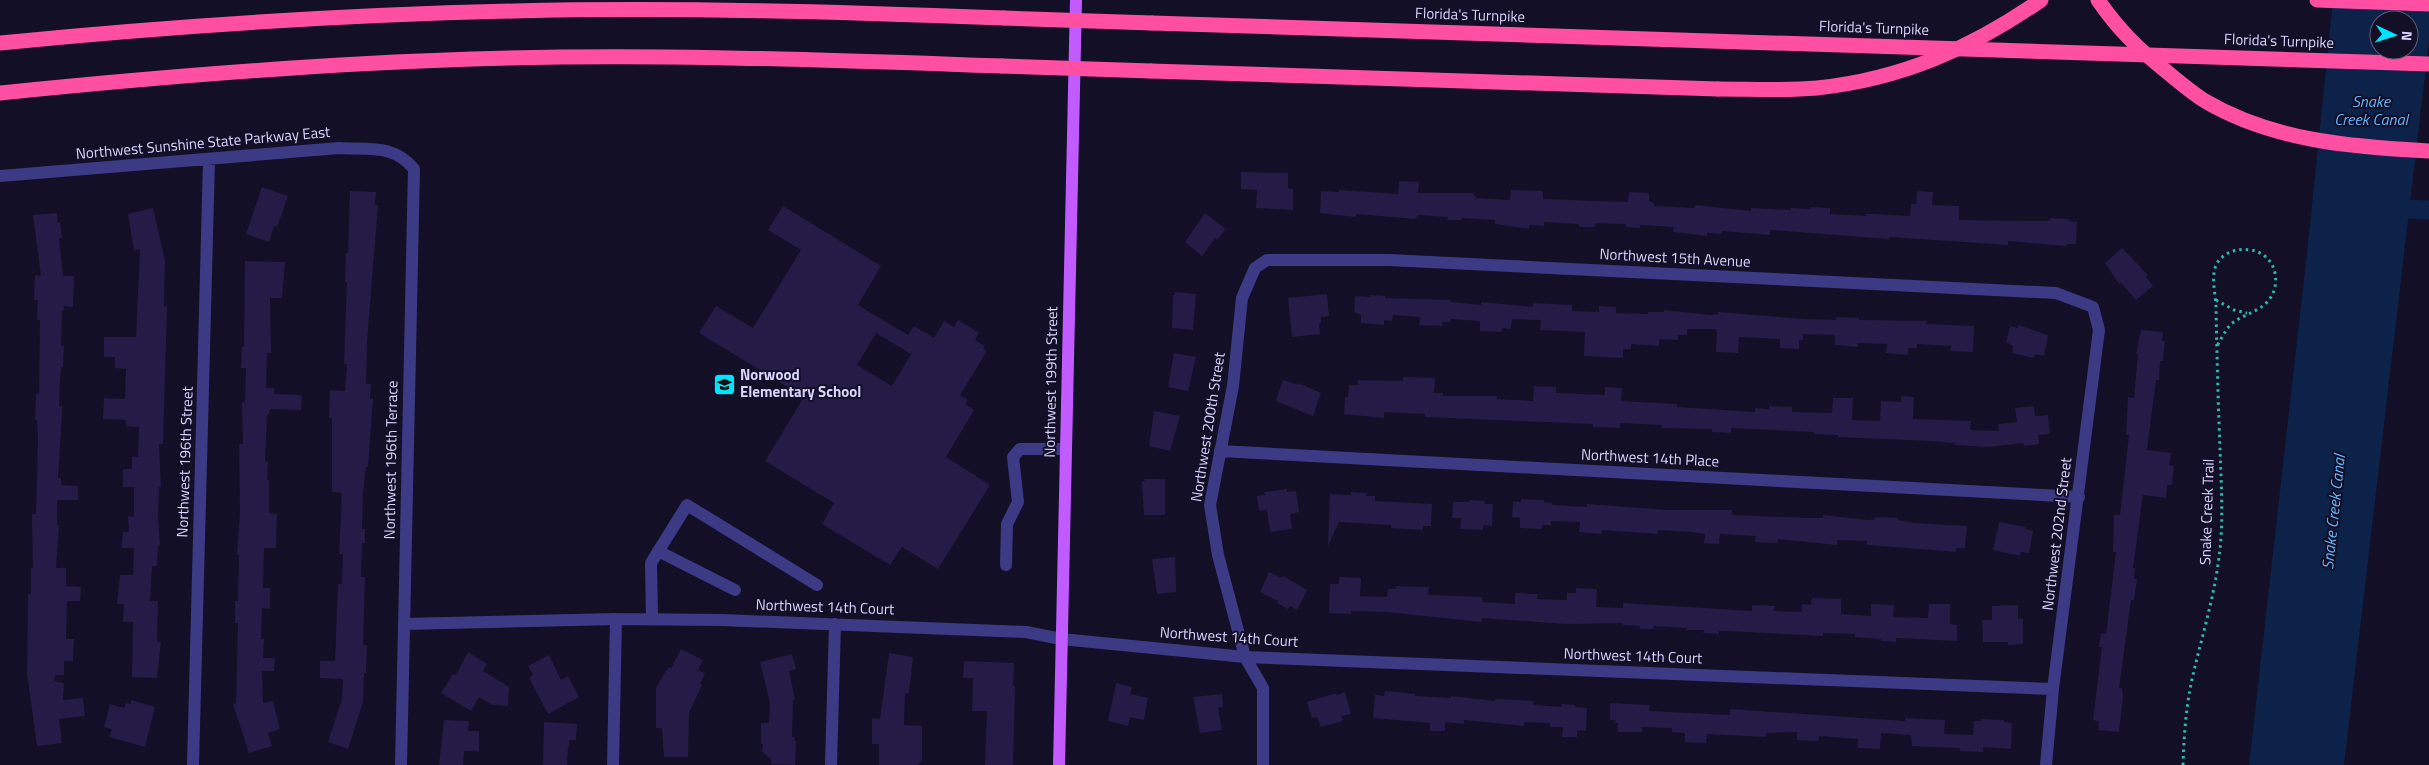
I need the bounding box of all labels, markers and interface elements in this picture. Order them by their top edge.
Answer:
street label: Florida's Turnpike [1415,1,1525,28]
north arrow [2369,10,2419,60]
street label: Florida's Turnpike [1819,14,1929,41]
street label: Florida's Turnpike [2224,27,2334,54]
text: N [2397,30,2418,42]
water label: Snake Creek Canal [2334,89,2409,131]
street label: Northwest Sunshine State Parkway East [75,120,332,165]
street label: Northwest 15th Avenue [1599,242,1751,273]
street label: Northwest 199th Street [1038,305,1063,458]
street label: Northwest 200th Street [1184,350,1231,503]
place label: Norwood Elementary School [740,363,861,403]
school or university icon: Norwood Elementary School [712,372,736,396]
street label: Northwest 196th Terrace [378,380,403,540]
street label: Northwest 196th Street [170,385,199,538]
street label: Northwest 14th Place [1580,442,1720,473]
water label: Snake Creek Canal [2315,452,2351,571]
street label: Northwest 202nd Street [2036,455,2077,612]
street label: Snake Creek Trail [2193,458,2220,566]
street label: Northwest 14th Court [755,593,895,620]
street label: Northwest 14th Court [1159,620,1300,653]
street label: Northwest 14th Court [1563,642,1703,669]

